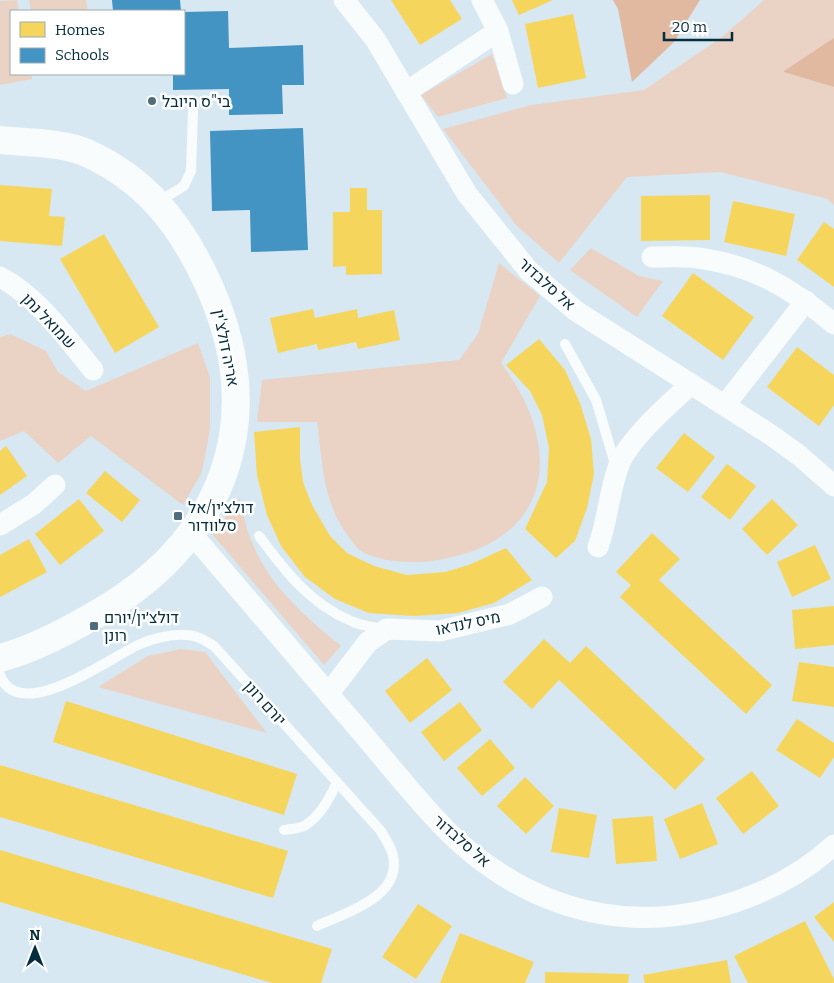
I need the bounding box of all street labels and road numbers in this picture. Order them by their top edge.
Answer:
street label: אל סלבדור [515,254,579,314]
street label: שמואל נתן [18,289,80,353]
street label: אריה דולצ'ין [209,308,243,388]
street label: מיס לנדאו [434,607,502,639]
street label: יורם רונן [240,677,290,729]
street label: אל סלבדור [430,811,494,871]

